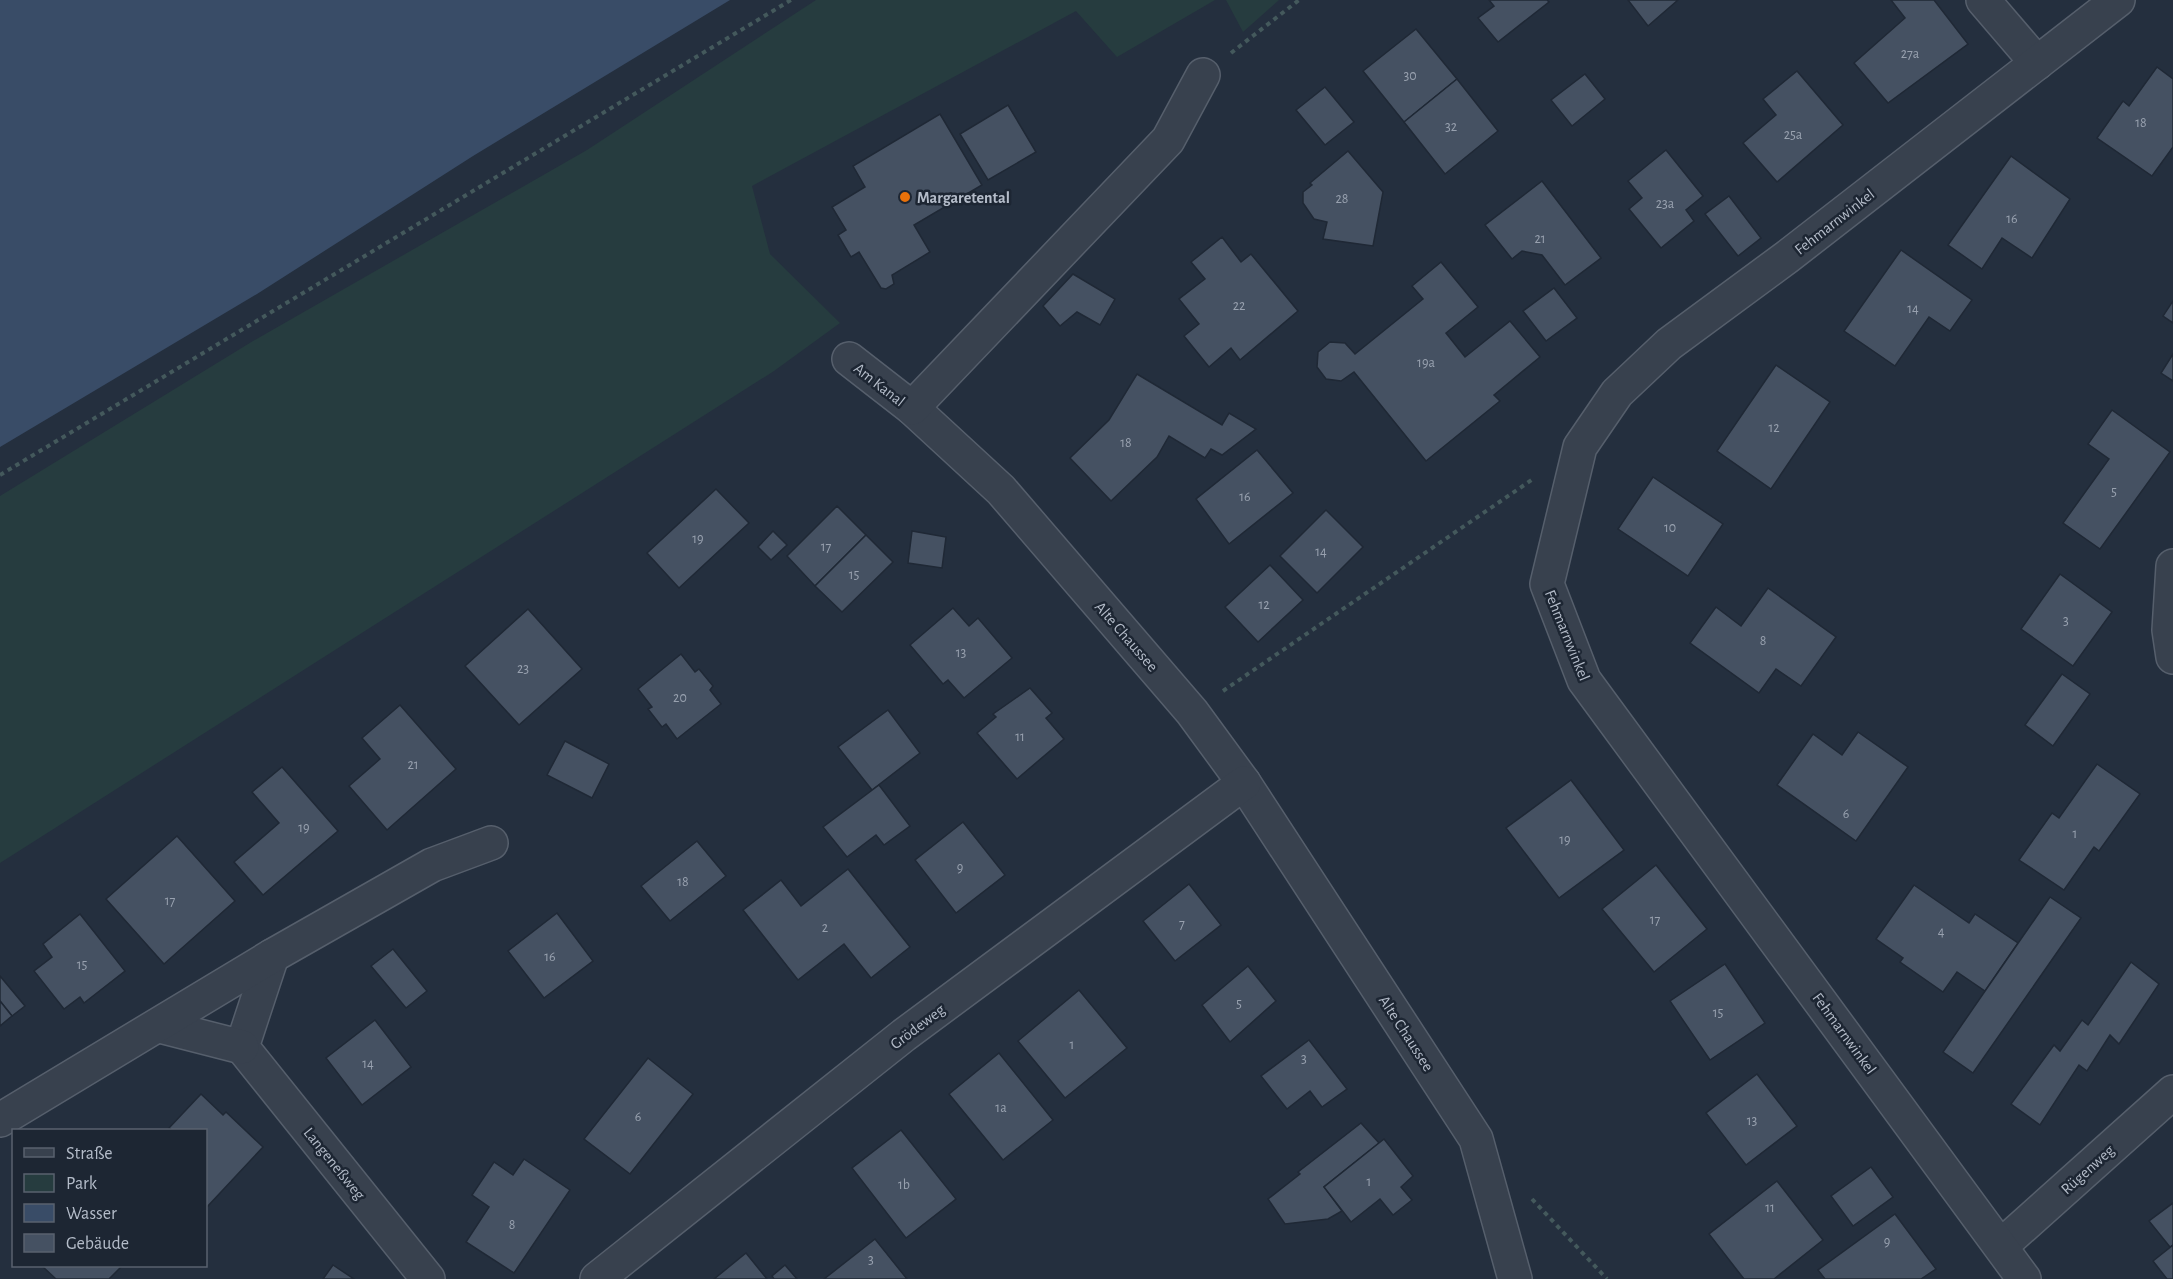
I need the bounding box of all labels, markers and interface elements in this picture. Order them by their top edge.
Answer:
house number: 27a [1901,47,1920,61]
house number: 30 [1403,69,1417,83]
house number: 18 [2135,116,2147,130]
house number: 32 [1445,120,1457,134]
house number: 25a [1784,128,1803,142]
street label: Fehmarnwinkel [1792,186,1878,258]
marker: Margaretental [898,190,912,204]
place label: Margaretental [917,190,1010,206]
house number: 28 [1335,192,1349,206]
house number: 23a [1656,197,1675,211]
house number: 16 [2006,212,2018,226]
house number: 21 [1534,232,1546,246]
house number: 22 [1233,299,1245,313]
house number: 14 [1907,302,1919,316]
house number: 19a [1417,356,1435,370]
street label: Am Kanal [851,360,908,410]
house number: 12 [1768,421,1780,435]
house number: 18 [1120,436,1132,450]
house number: 5 [2111,485,2117,499]
house number: 16 [1239,490,1251,504]
house number: 10 [1664,521,1676,535]
house number: 19 [692,532,704,546]
house number: 17 [821,540,831,554]
house number: 14 [1315,545,1327,559]
house number: 15 [849,568,859,582]
street label: Fehmarnwinkel [1542,588,1593,683]
house number: 12 [1258,598,1270,612]
street label: Alte Chaussee [1092,599,1161,675]
house number: 3 [2063,614,2069,628]
house number: 8 [1760,634,1766,648]
house number: 13 [956,646,967,660]
house number: 23 [517,662,529,676]
house number: 20 [673,691,687,705]
house number: 11 [1015,730,1025,744]
house number: 21 [407,758,419,772]
house number: 6 [1843,807,1849,821]
house number: 19 [298,821,310,835]
house number: 1 [2073,827,2077,841]
house number: 19 [1559,833,1571,847]
house number: 9 [957,861,963,875]
house number: 18 [677,875,689,889]
house number: 17 [165,894,175,908]
house number: 17 [1650,913,1660,927]
house number: 7 [1179,917,1185,931]
house number: 2 [822,921,828,935]
house number: 4 [1938,925,1945,939]
house number: 16 [544,950,556,964]
house number: 15 [77,958,87,972]
street label: Fehmarnwinkel [1809,990,1879,1077]
street label: Alte Chaussee [1376,993,1437,1074]
house number: 5 [1236,997,1242,1011]
street label: Grödeweg [887,1001,948,1052]
house number: 15 [1713,1006,1723,1020]
house number: 1 [1070,1038,1074,1052]
house number: 3 [1301,1052,1307,1066]
house number: 14 [362,1057,374,1071]
house number: 1a [995,1101,1007,1115]
house number: 6 [635,1110,641,1124]
house number: 13 [1747,1114,1758,1128]
street label: Langeneßweg [300,1125,368,1203]
legend [12,1129,207,1267]
street label: Rügenweg [2058,1142,2117,1198]
text: Straße [66,1145,112,1163]
text: Park [66,1175,98,1193]
house number: 1 [1367,1175,1371,1189]
house number: 1b [898,1178,910,1192]
house number: 11 [1765,1201,1775,1215]
text: Wasser [66,1205,117,1223]
house number: 8 [509,1218,515,1232]
text: Gebäude [66,1235,129,1253]
house number: 9 [1884,1235,1890,1249]
house number: 3 [868,1253,874,1267]

